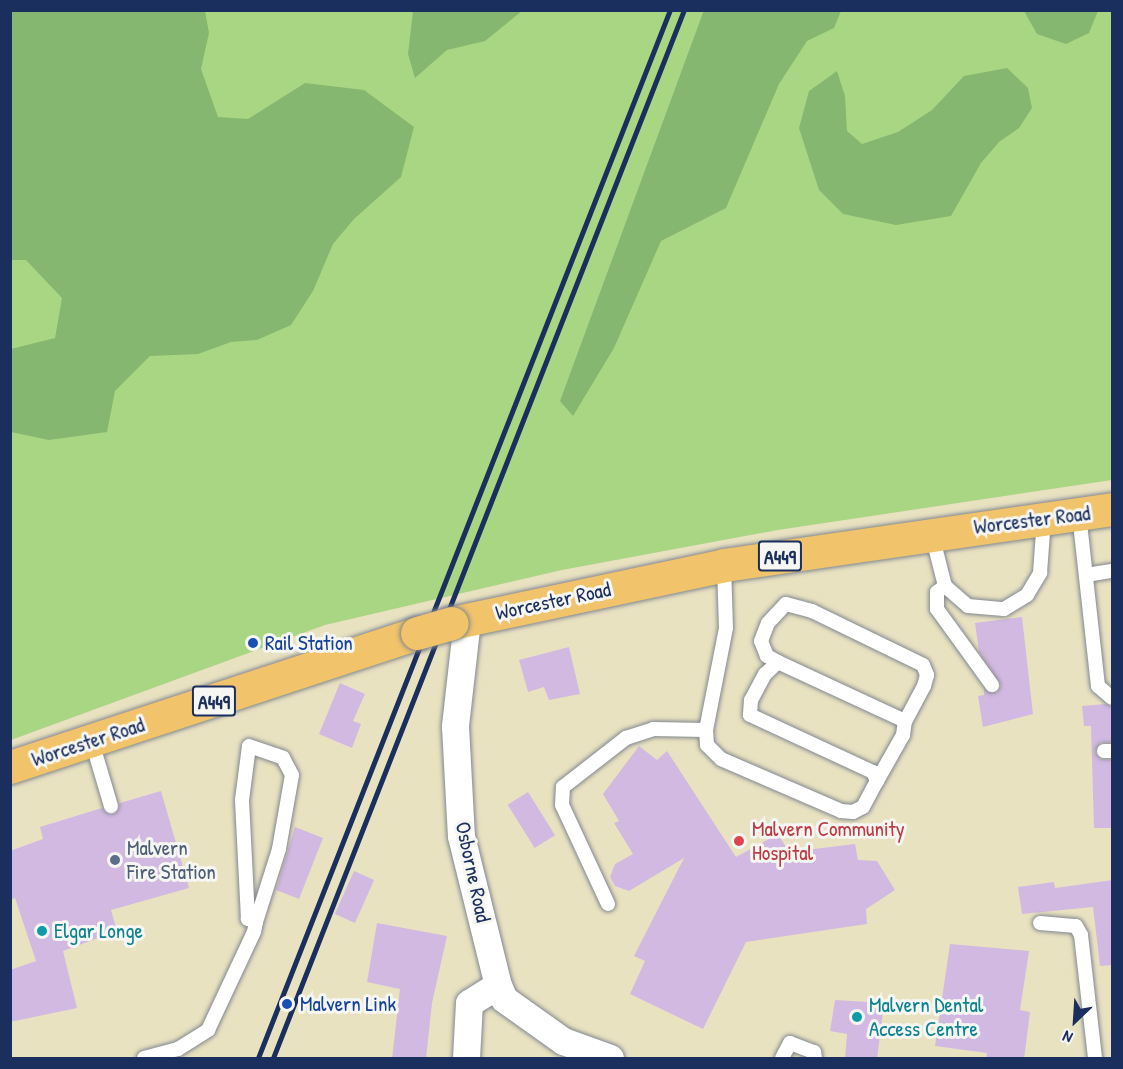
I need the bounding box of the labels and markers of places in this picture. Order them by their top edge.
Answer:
place label: Rail Station [265,630,353,656]
marker: Rail Station [246,636,260,650]
place label: Malvern Community Hospital [752,816,905,866]
marker: Malvern Community Hospital [730,832,748,850]
place label: Malvern Fire Station [127,835,216,885]
marker: Malvern Fire Station [108,853,122,867]
place label: Elgar Longe [54,918,143,944]
marker: Elgar Longe [35,924,49,938]
place label: Malvern Link [300,991,396,1017]
place label: Malvern Dental Access Centre [869,992,983,1042]
marker: Malvern Link [278,995,296,1013]
marker: Malvern Dental Access Centre [850,1010,864,1024]

